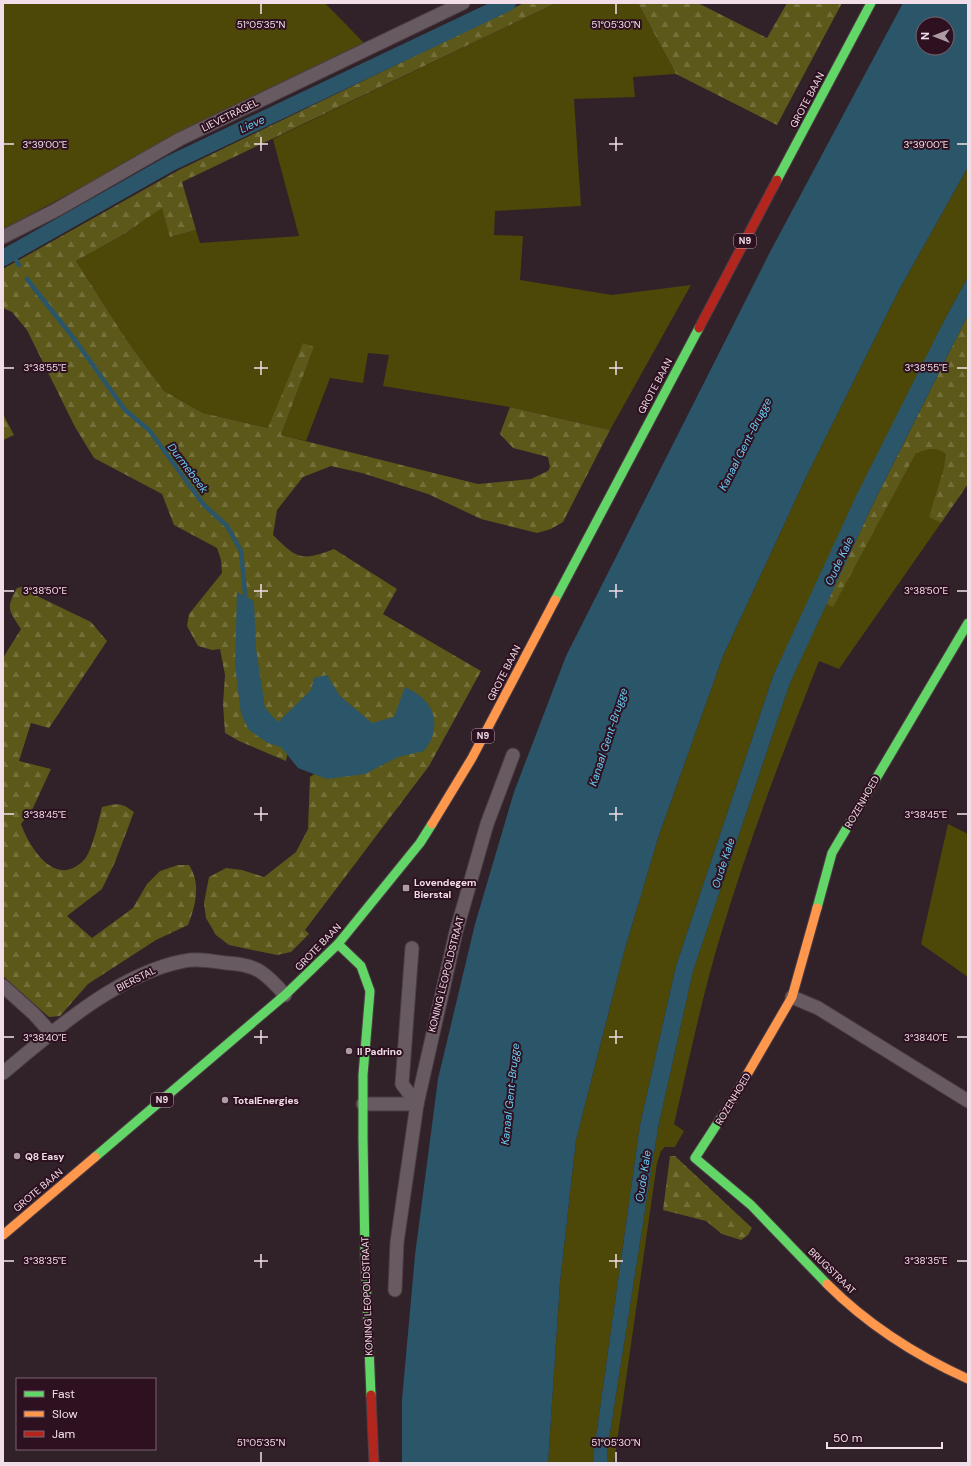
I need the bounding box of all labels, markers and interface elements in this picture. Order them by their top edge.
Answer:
north arrow [915,16,955,56]
text: 51°05'35"N [237,18,285,31]
text: 51°05'30"N [591,18,641,31]
text: N [918,32,932,40]
street label: GROTE BAAN [787,70,827,130]
street label: LIEVETRAGEL [199,96,261,134]
water label: Lieve [237,112,267,136]
text: 3°39'00"E [22,138,68,151]
text: 3°39'00"E [903,138,949,151]
road number: N9 [734,234,756,248]
street label: GROTE BAAN [635,356,675,416]
text: 3°38'55"E [23,361,67,374]
text: 3°38'55"E [904,361,948,374]
water label: Kanaal Gent-Brugge [715,395,775,493]
water label: Durmebeek [165,440,212,496]
water label: Oude Kale [822,534,856,588]
text: 3°38'50"E [23,584,67,597]
text: 3°38'50"E [904,584,948,597]
street label: GROTE BAAN [484,643,524,703]
water label: Kanaal Gent-Brugge [586,686,630,788]
road number: N9 [472,729,494,743]
street label: ROZENHOED [842,773,882,831]
text: 3°38'45"E [24,808,67,821]
text: 3°38'45"E [905,808,948,821]
water label: Oude Kale [708,836,738,890]
place label: Lovendegem Bierstal [414,876,476,901]
marker: Lovendegem Bierstal [401,883,411,893]
street label: KONING LEOPOLDSTRAAT [425,914,467,1033]
street label: GROTE BAAN [292,921,344,973]
street label: BIERSTAL [114,964,158,994]
text: 3°38'40"E [23,1031,67,1044]
text: 3°38'40"E [904,1031,948,1044]
water label: Kanaal Gent-Brugge [498,1042,522,1146]
place label: Il Padrino [357,1045,402,1058]
marker: Il Padrino [344,1046,354,1056]
street label: ROZENHOED [712,1070,754,1128]
road number: N9 [151,1093,173,1107]
place label: TotalEnergies [233,1094,299,1107]
marker: TotalEnergies [220,1095,230,1105]
water label: Oude Kale [632,1149,654,1203]
place label: Q8 Easy [25,1150,64,1163]
marker: Q8 Easy [12,1151,22,1161]
street label: GROTE BAAN [10,1165,66,1215]
street label: KONING LEOPOLDSTRAAT [358,1236,376,1356]
street label: BRUGSTRAAT [805,1245,859,1297]
text: 3°38'35"E [23,1254,67,1267]
text: 3°38'35"E [904,1254,948,1267]
legend [16,1378,156,1450]
text: Fast [52,1386,75,1402]
text: Slow [52,1406,78,1422]
scale bar [827,1424,942,1450]
text: Jam [52,1426,75,1442]
text: 50 m [833,1430,862,1446]
text: 51°05'35"N [237,1436,285,1449]
text: 51°05'30"N [591,1436,641,1449]

